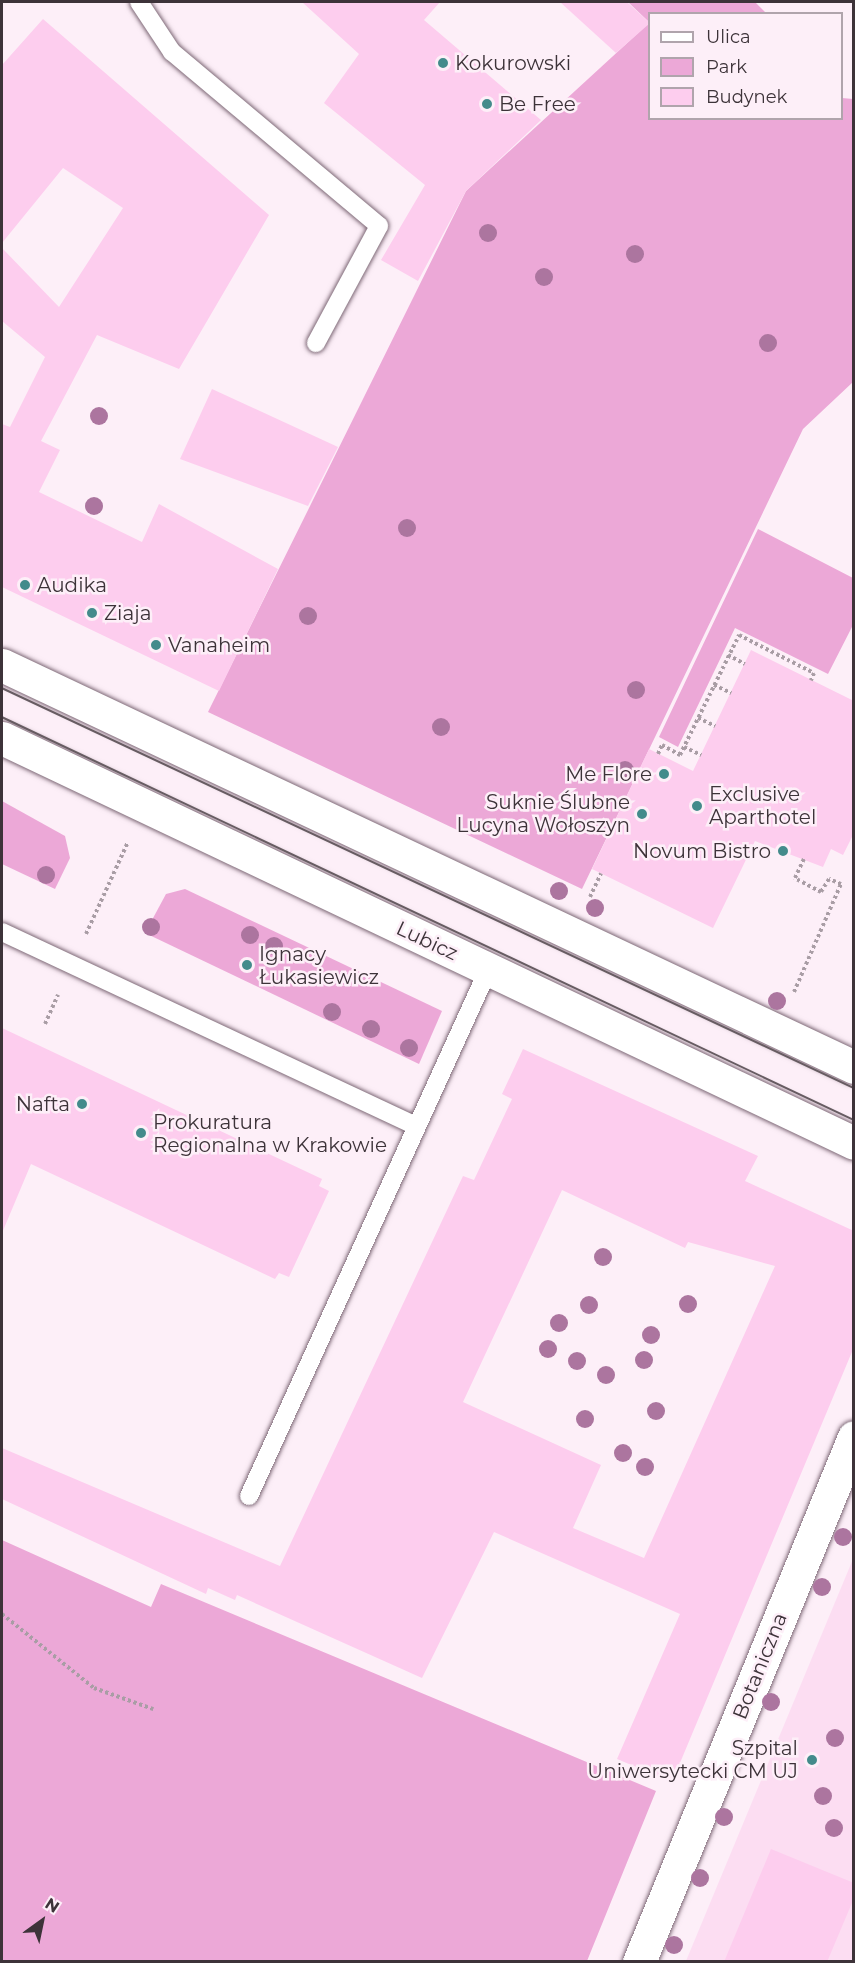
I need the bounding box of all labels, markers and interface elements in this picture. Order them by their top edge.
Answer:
legend [648,12,843,120]
text: Ulica [706,26,751,48]
place label: Kokurowski [455,51,571,75]
marker: Kokurowski [436,56,450,70]
text: Park [706,56,747,78]
text: Budynek [706,86,787,108]
place label: Be Free [499,92,576,116]
marker: Be Free [480,97,494,111]
place label: Audika [37,573,107,597]
marker: Audika [18,578,32,592]
place label: Ziaja [104,601,151,625]
marker: Ziaja [85,606,99,620]
place label: Vanaheim [168,633,270,657]
marker: Vanaheim [149,638,163,652]
place label: Me Flore [565,762,652,786]
marker: Me Flore [657,767,671,781]
place label: Exclusive Aparthotel [709,783,816,830]
place label: Suknie Ślubne Lucyna Wołoszyn [457,790,630,837]
marker: Exclusive Aparthotel [690,799,704,813]
marker: Suknie Ślubne Lucyna Wołoszyn [635,807,649,821]
place label: Novum Bistro [633,839,771,863]
marker: Novum Bistro [776,844,790,858]
street label: Lubicz [392,916,462,966]
place label: Ignacy Łukasiewicz [259,942,379,989]
marker: Ignacy Łukasiewicz [240,958,254,972]
place label: Nafta [16,1092,70,1116]
marker: Nafta [75,1097,89,1111]
place label: Prokuratura Regionalna w Krakowie [153,1110,387,1157]
marker: Prokuratura Regionalna w Krakowie [134,1126,148,1140]
street label: Botaniczna [728,1609,792,1723]
place label: Szpital Uniwersytecki CM UJ [587,1736,798,1783]
marker: Szpital Uniwersytecki CM UJ [803,1751,821,1769]
north arrow [12,1891,72,1951]
text: N [41,1894,63,1917]

